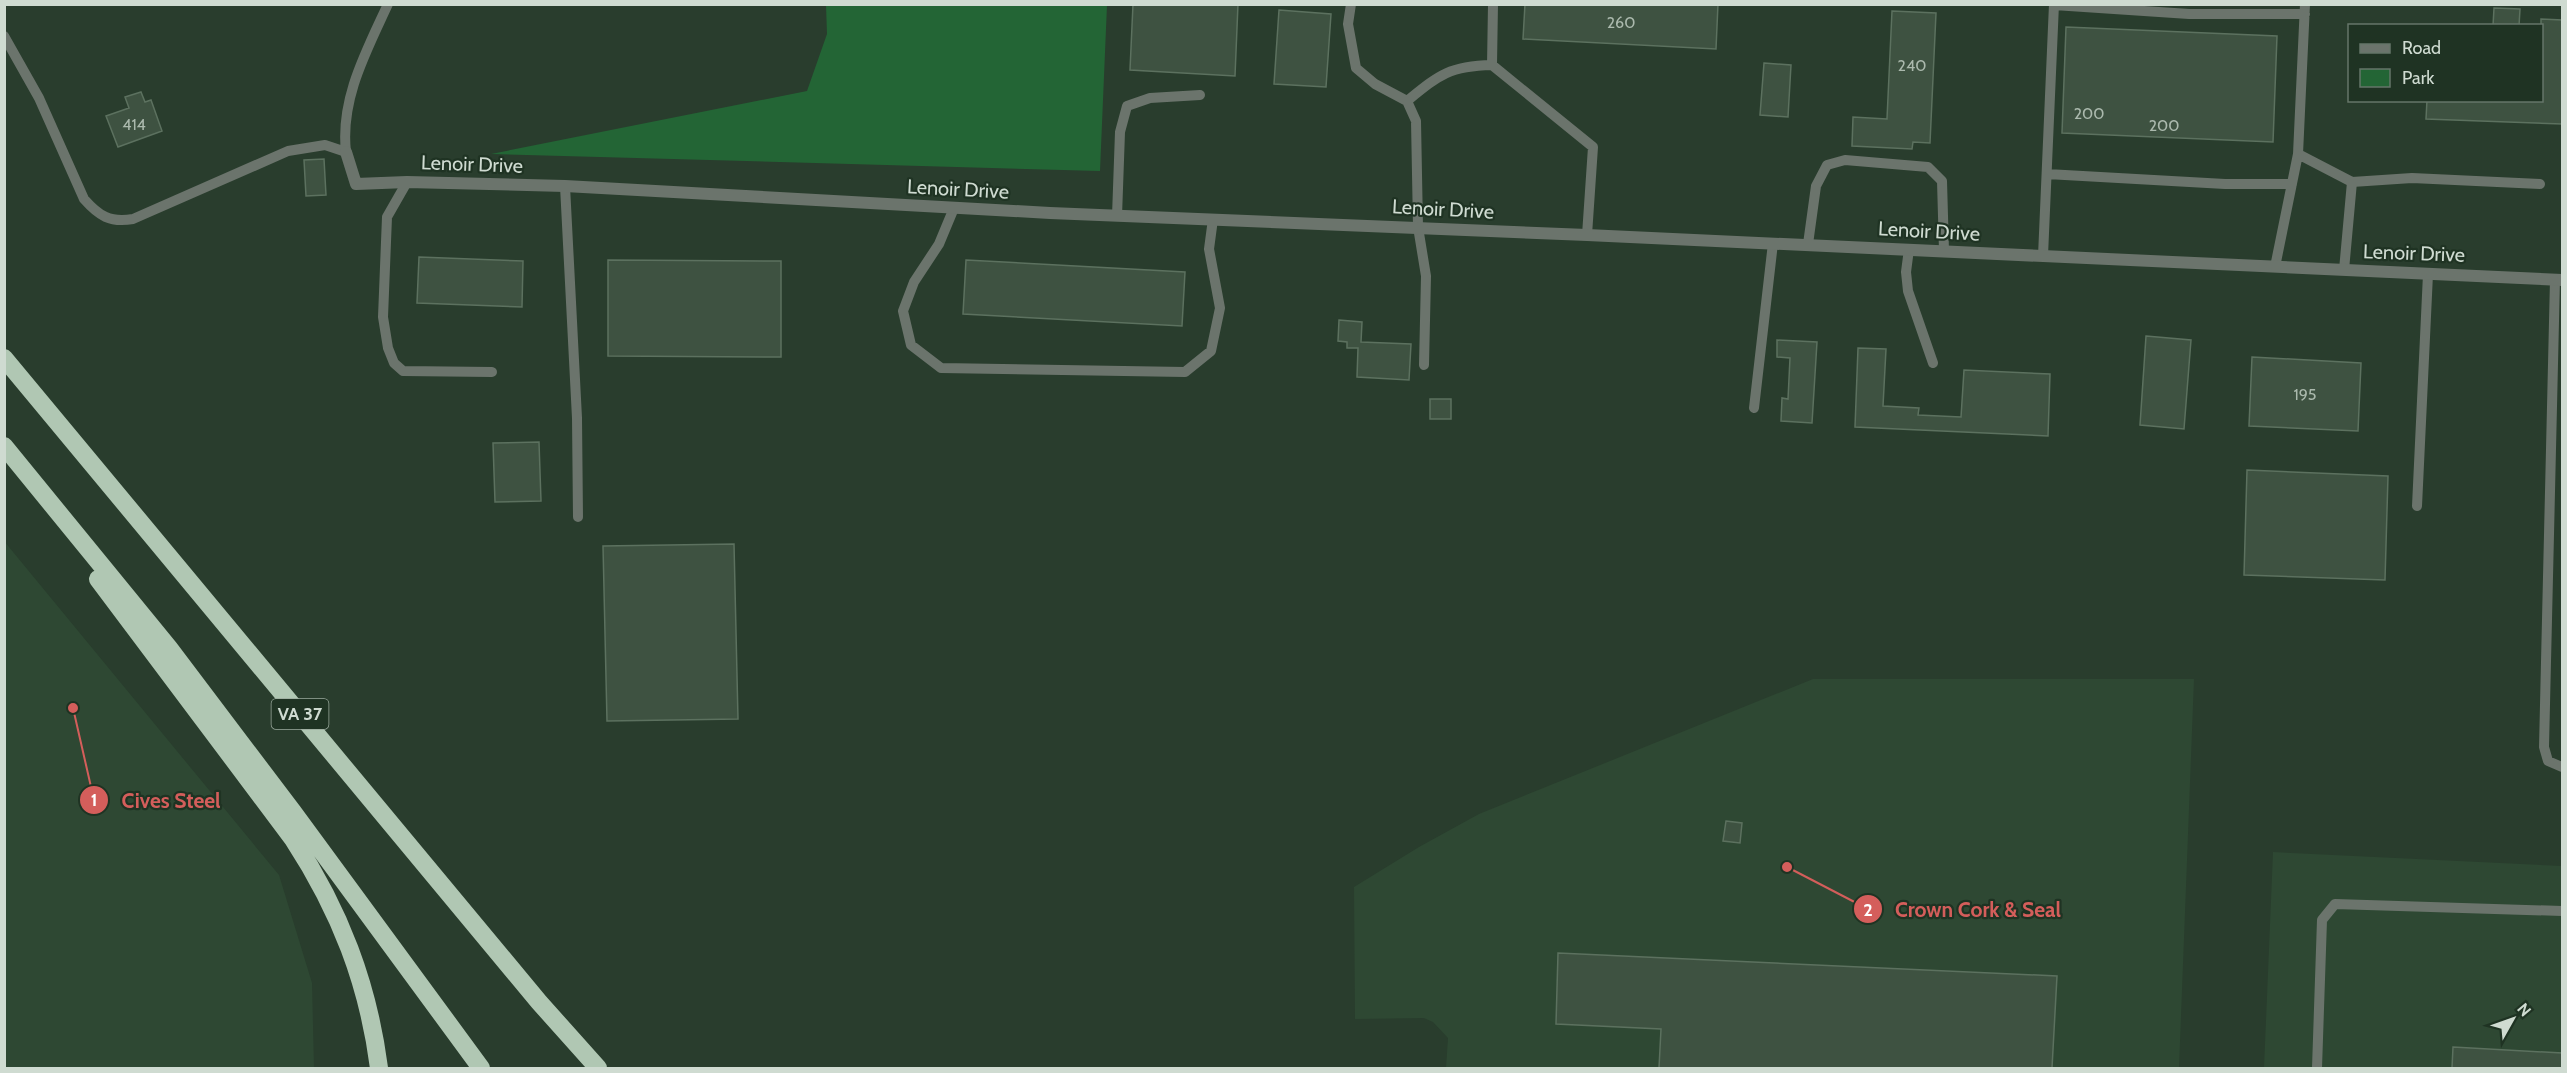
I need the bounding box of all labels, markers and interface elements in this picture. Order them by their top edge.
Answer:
house number: 260 [1607,13,1635,32]
legend [2348,24,2543,102]
text: Road [2402,37,2441,59]
house number: 240 [1898,56,1926,75]
text: Park [2402,67,2435,89]
house number: 200 [2074,104,2104,123]
house number: 414 [122,115,146,134]
house number: 200 [2149,116,2179,135]
street label: Lenoir Drive [421,150,523,178]
street label: Lenoir Drive [906,174,1010,204]
street label: Lenoir Drive [1391,194,1495,224]
street label: Lenoir Drive [1877,216,1981,246]
street label: Lenoir Drive [2363,239,2465,267]
house number: 195 [2294,385,2316,404]
road number: VA 37 [272,699,328,729]
callout: Cives Steel [79,781,233,820]
text: Cives Steel [121,788,221,813]
text: 1 [91,789,97,811]
callout: Crown Cork & Seal [1853,890,2073,929]
text: Crown Cork & Seal [1895,897,2062,922]
text: 2 [1863,899,1873,921]
north arrow [2483,989,2543,1049]
text: N [2513,999,2535,1020]

